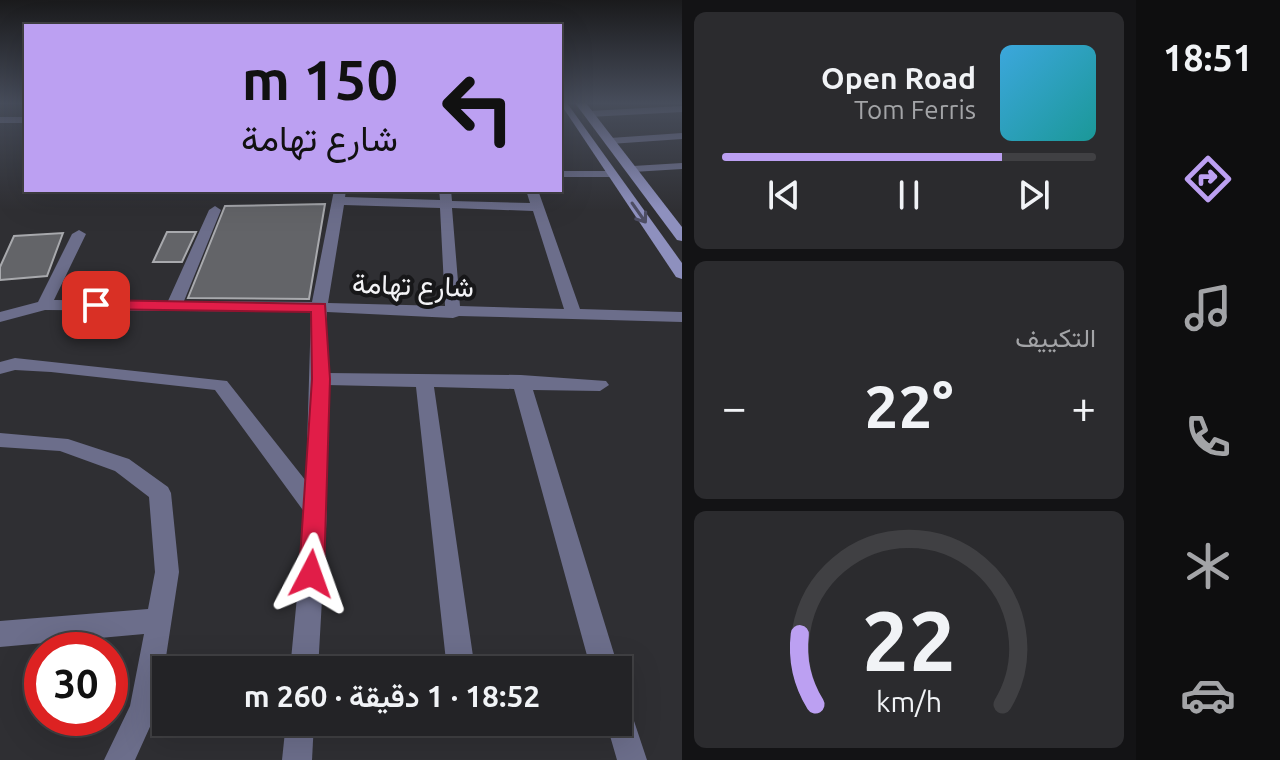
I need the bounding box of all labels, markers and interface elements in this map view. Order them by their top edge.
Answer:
text: 18:51 [1163,37,1253,78]
text: 150 m [242,48,398,111]
icon: left [426,56,530,160]
text: Open Road [821,61,976,95]
text: Tom Ferris [854,95,976,124]
text: شارع تهامة [241,117,398,158]
icon: directions [1180,151,1236,207]
icon: previous [762,173,806,217]
icon: pause [887,173,931,217]
icon: next [1012,173,1056,217]
one-way arrow [631,202,647,224]
street label: شارع تهامة [351,267,475,306]
pin [62,271,130,339]
icon: music [1180,280,1236,336]
icon: arrive [74,283,118,327]
text: التكييف [1015,323,1096,352]
text: 22° [865,372,953,439]
text: − [722,382,747,431]
text: + [1071,382,1096,431]
icon: phone [1180,409,1236,465]
position arrow [269,532,353,616]
icon: climate [1180,538,1236,594]
text: 22 [862,593,956,687]
speed limit sign: 30 [24,632,128,736]
icon: car [1180,667,1236,723]
text: 18:52 · 1 دقيقة · 260 m [244,679,540,713]
text: km/h [876,686,942,718]

